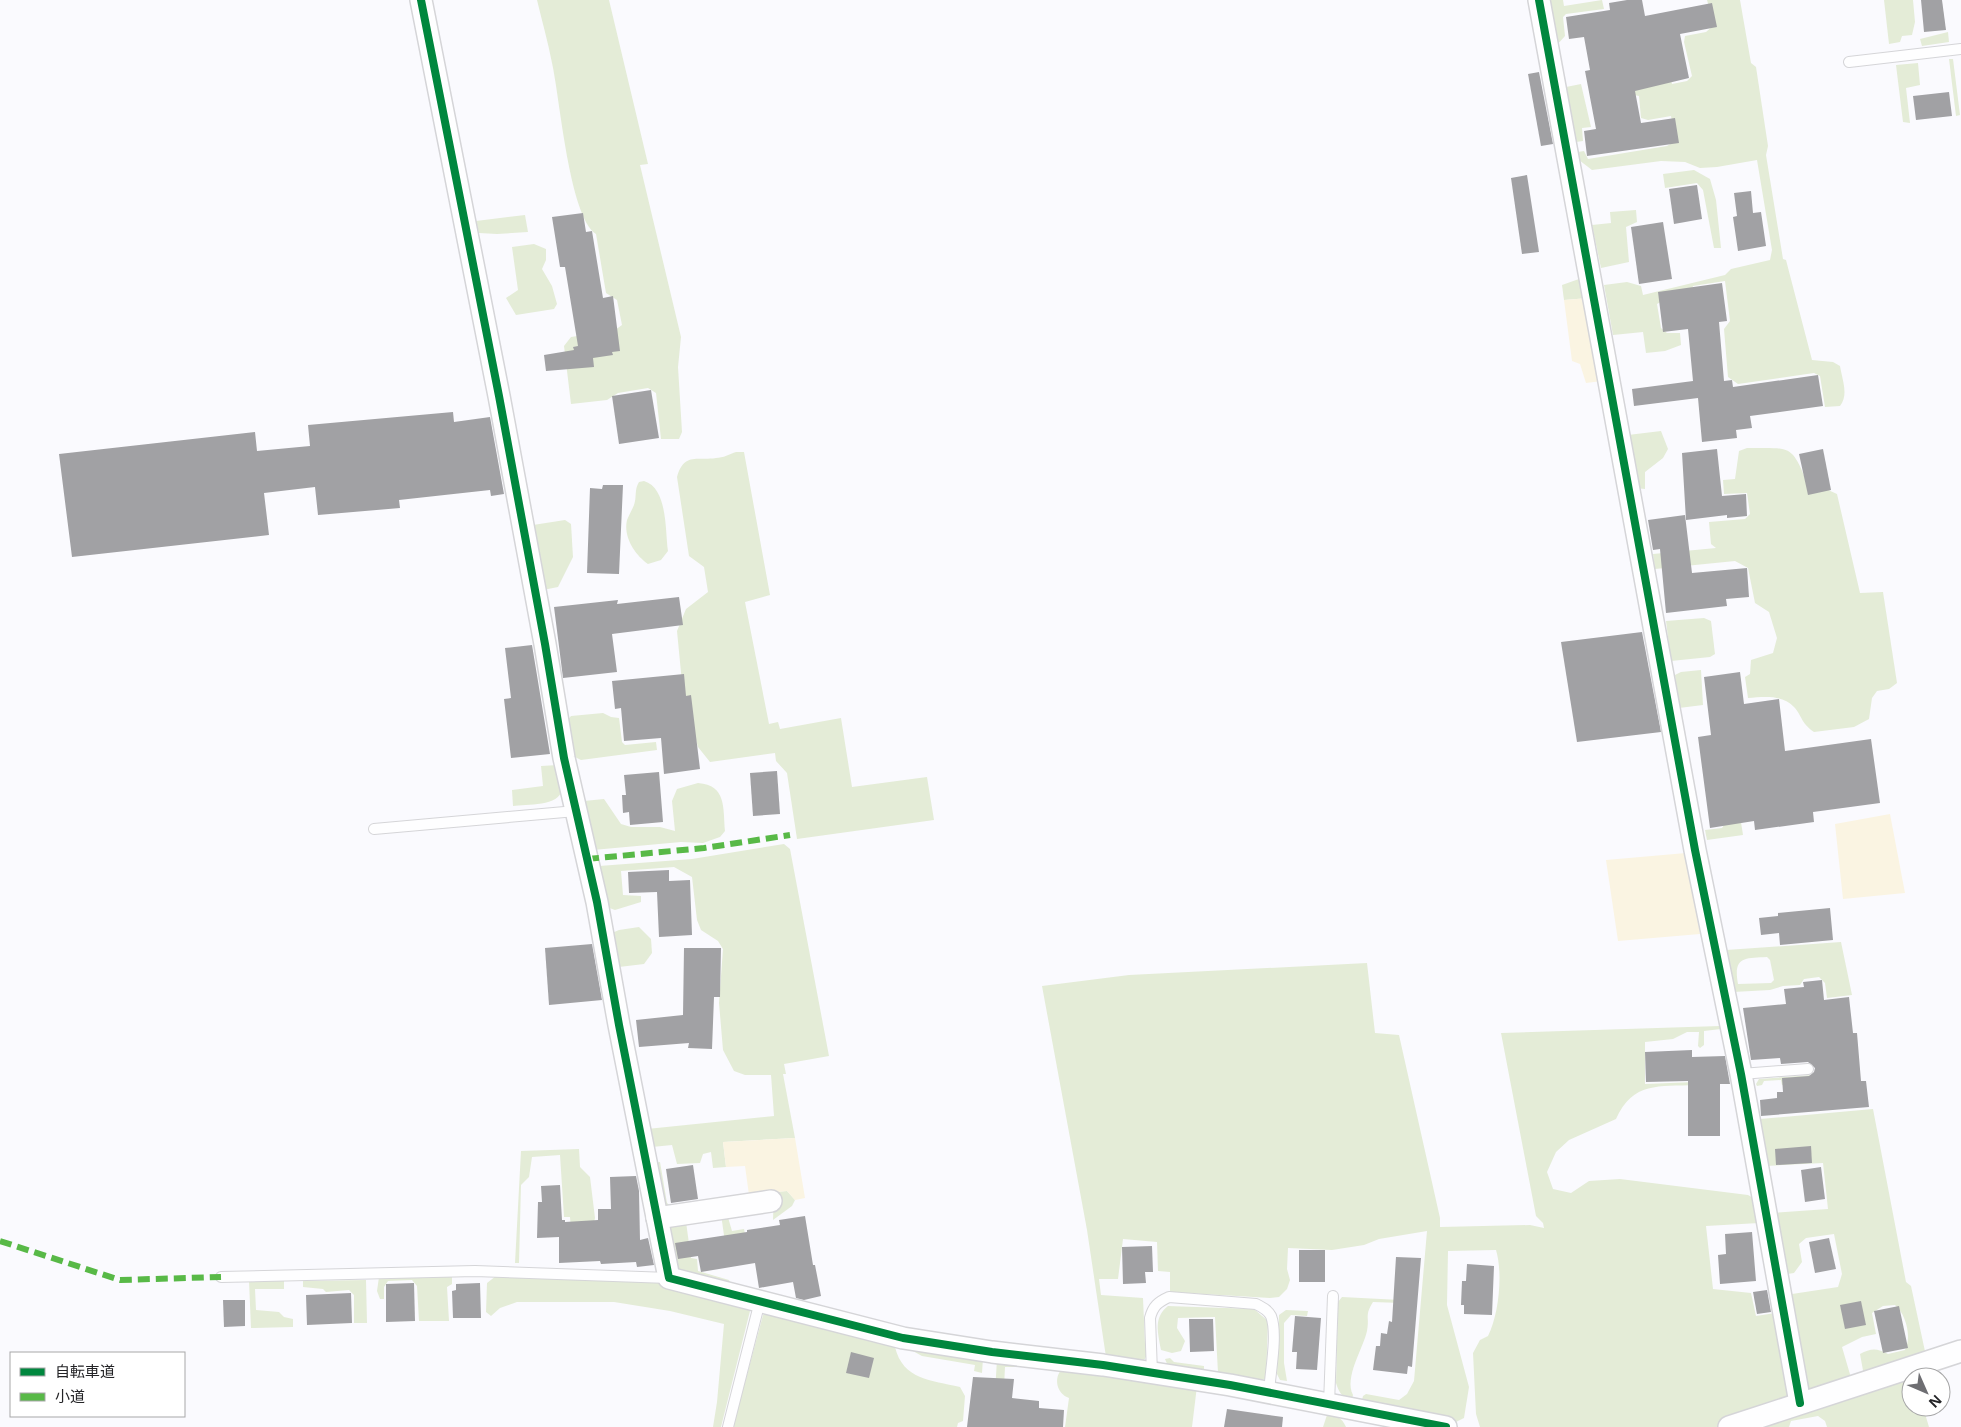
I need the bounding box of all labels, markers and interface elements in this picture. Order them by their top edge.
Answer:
legend [10,1352,185,1417]
text: 自転車道 [55,1361,115,1381]
north arrow [1901,1367,1951,1417]
text: 小道 [55,1386,85,1406]
text: N [1925,1391,1946,1412]

